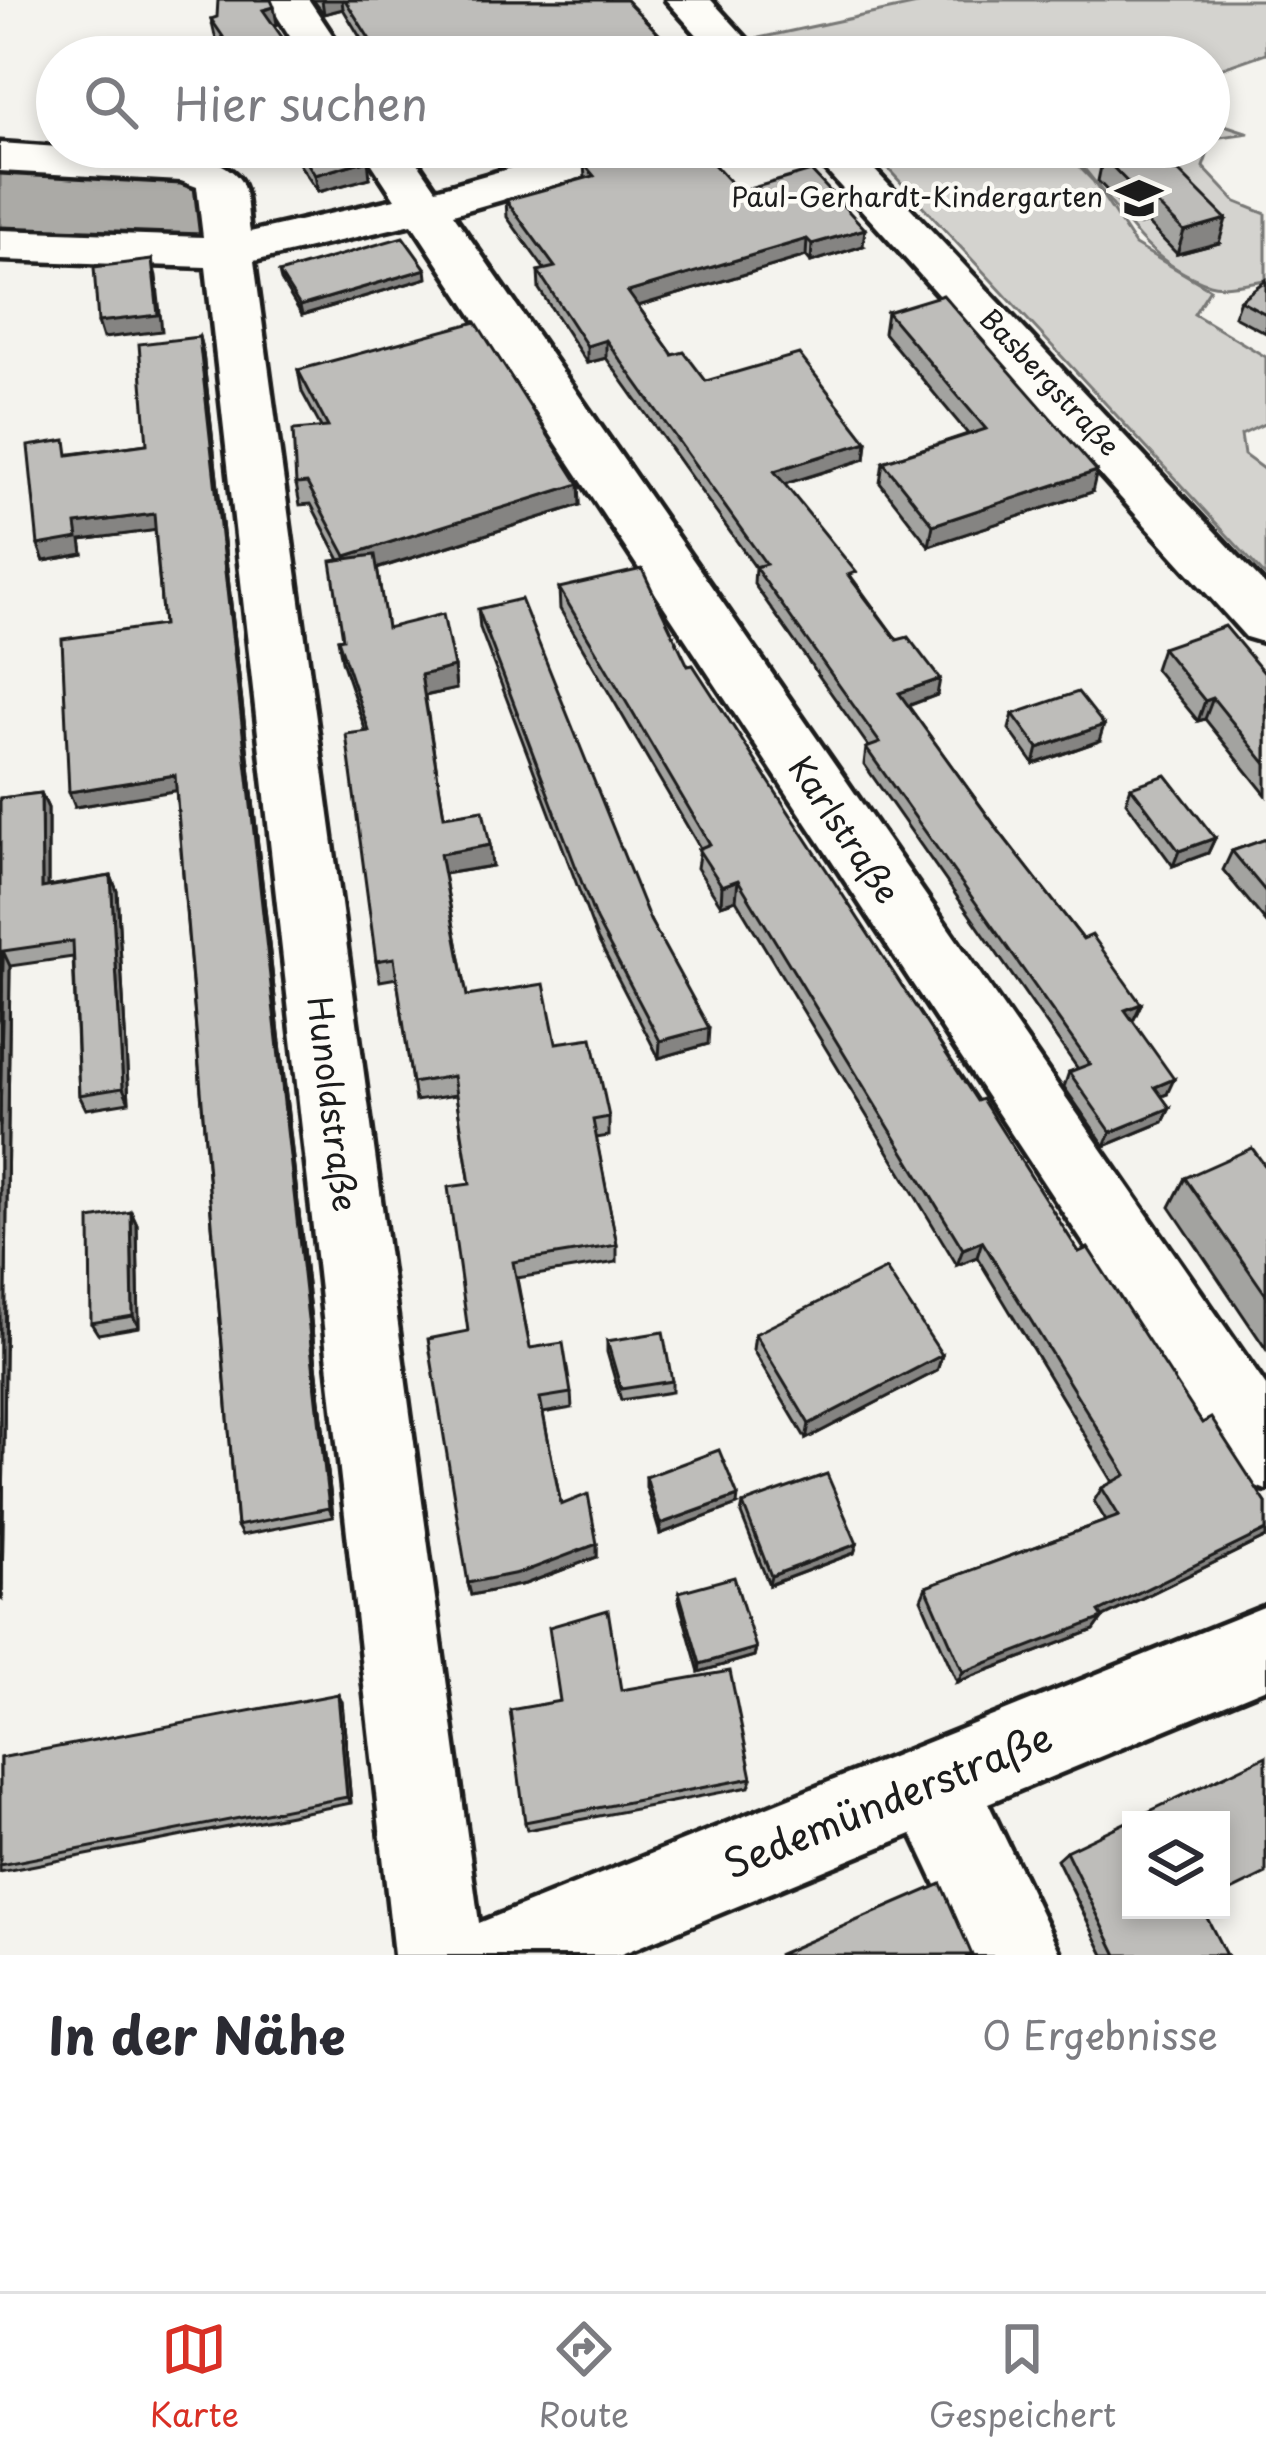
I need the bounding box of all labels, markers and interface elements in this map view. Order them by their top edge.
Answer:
search box [36,36,1230,168]
text: Hier suchen [174,68,428,136]
icon: search [78,69,144,135]
school or university icon: Paul-Gerhardt-Kindergarten [1114,173,1164,223]
place label: Paul-Gerhardt-Kindergarten [731,175,1103,216]
street label: Basbergstraße [971,298,1130,464]
street label: Karlstraße [778,745,914,913]
street label: Hunoldstraße [296,993,372,1214]
street label: Sedemünderstraße [714,1706,1060,1892]
map controls [1122,1811,1230,1919]
button: layers [1122,1811,1230,1919]
text: In der Nähe [48,1995,345,2072]
text: 0 Ergebnisse [982,2004,1218,2063]
tab: Karte [150,2316,239,2438]
tab: Route [539,2316,629,2438]
tab: Gespeichert [929,2316,1116,2438]

